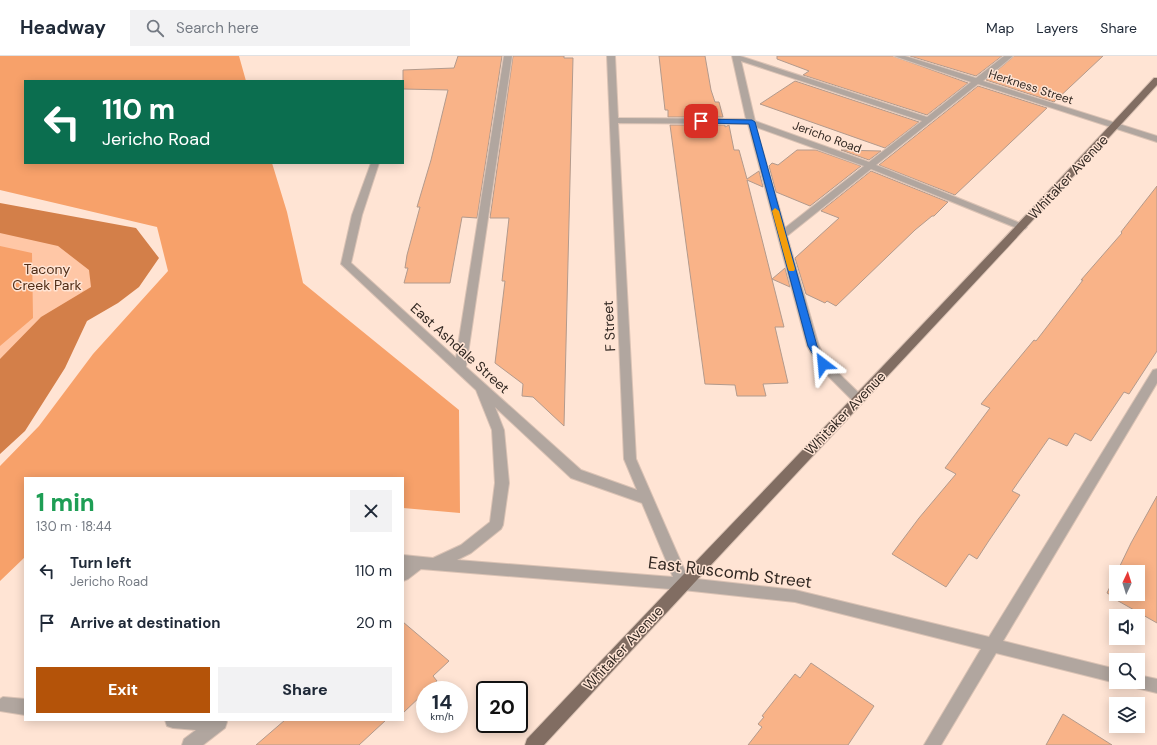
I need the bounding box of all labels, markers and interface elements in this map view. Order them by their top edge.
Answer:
search box [130,10,410,46]
text: Headway [20,15,106,40]
icon: search [144,17,166,39]
text: Search here [176,18,259,38]
text: Map [986,19,1014,37]
text: Layers [1036,19,1078,37]
text: Share [1100,19,1137,37]
street label: Herkness Street [986,66,1076,108]
text: 110 m [102,91,175,128]
icon: left [36,96,88,148]
pin [684,104,718,138]
icon: arrive [690,110,712,132]
street label: Jericho Road [790,117,864,157]
text: Jericho Road [102,127,210,151]
street label: Whitaker Avenue [1024,131,1112,223]
park label: Tacony Creek Park [12,260,82,294]
street label: East Ashdale Street [407,299,513,397]
street label: F Street [599,300,619,352]
position arrow [802,343,844,385]
street label: Whitaker Avenue [801,367,889,458]
text: 1 min [36,487,95,518]
button: close [350,490,392,532]
text: 130 m · 18:44 [36,518,112,535]
street label: East Ruscomb Street [647,551,813,593]
text: Turn left [70,553,131,573]
icon: left [36,560,58,582]
text: 110 m [355,561,392,581]
north arrow [1109,565,1145,601]
map controls [1109,565,1145,733]
text: Jericho Road [70,573,148,590]
street label: Whitaker Avenue [579,602,667,694]
button: sound [1109,609,1145,645]
icon: arrive [36,612,58,634]
text: Arrive at destination [70,613,221,633]
text: 20 m [356,613,392,633]
button: search [1109,653,1145,689]
button: Exit [36,667,210,713]
button: Share [218,667,392,713]
speed limit sign: 20 [476,681,528,733]
text: 14 [432,689,452,715]
button: layers [1109,697,1145,733]
text: km/h [430,710,454,723]

